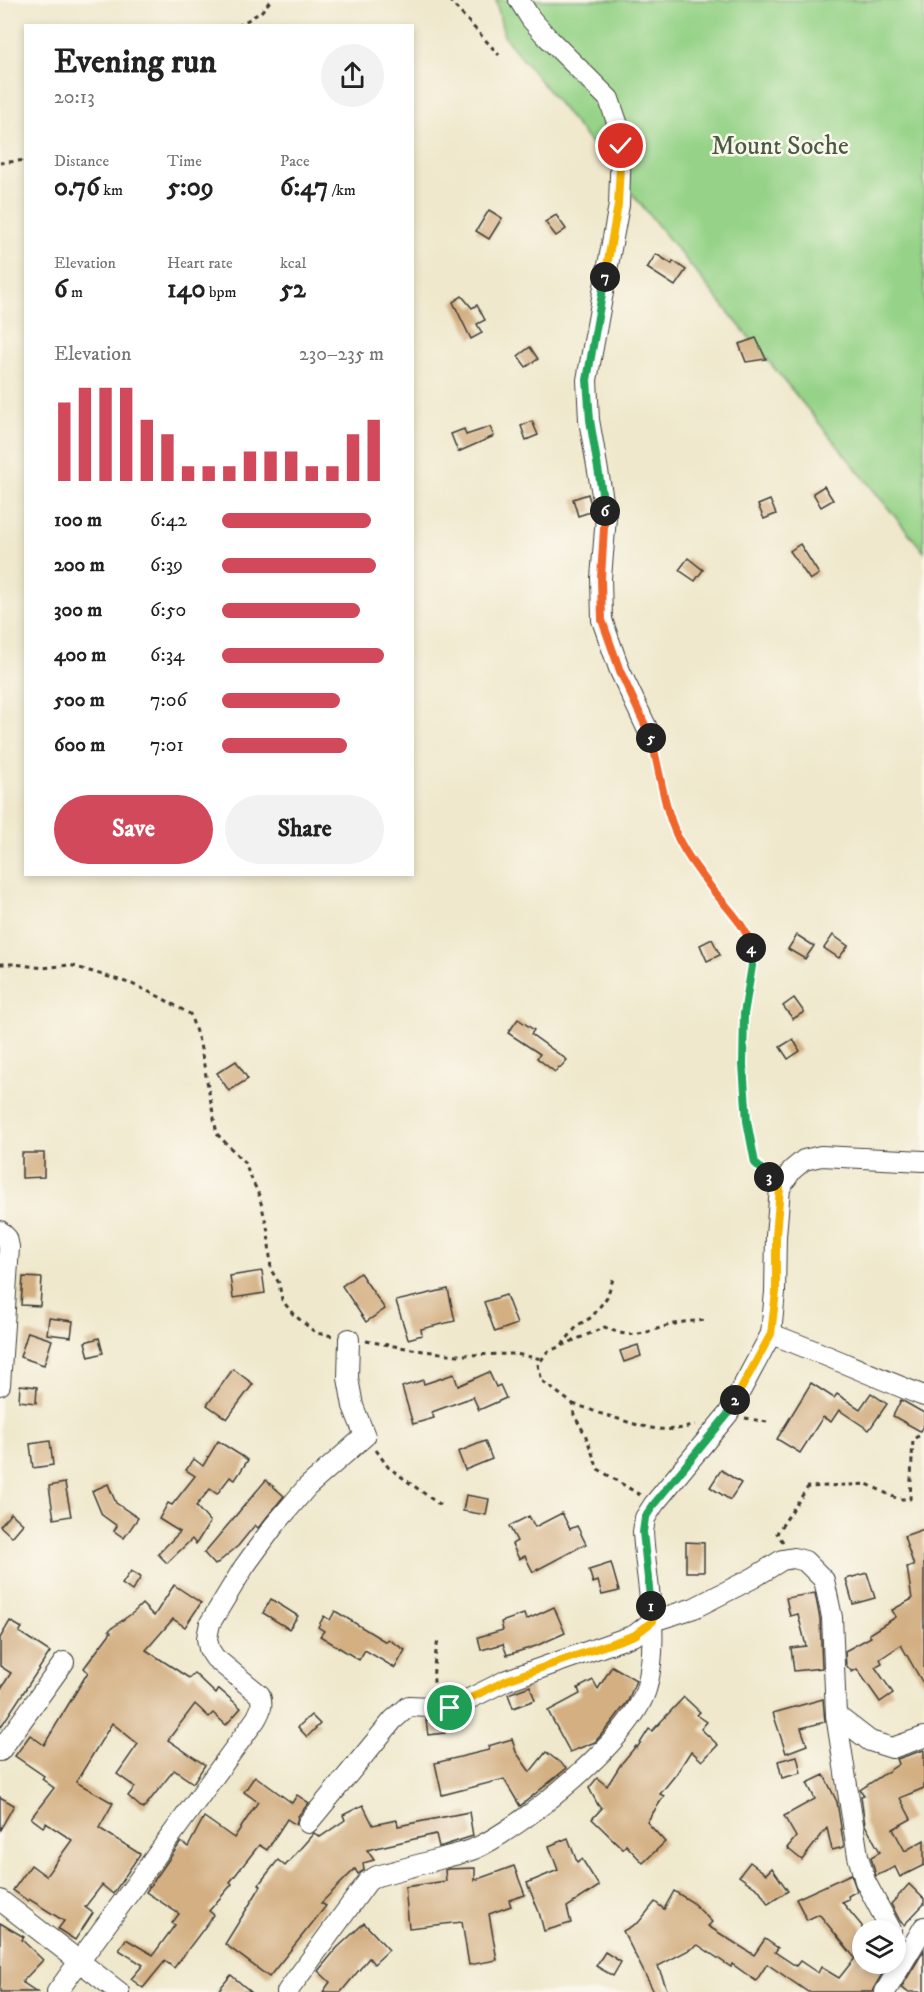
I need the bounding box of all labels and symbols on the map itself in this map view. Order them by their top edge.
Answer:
pin [595,120,646,171]
park label: Mount Soche [711,130,849,163]
pin: 7 [590,262,620,292]
pin: 6 [590,496,620,526]
pin: 5 [636,723,666,753]
pin: 4 [736,933,766,963]
pin: 3 [754,1162,784,1192]
pin: 2 [720,1385,750,1415]
pin: 1 [636,1591,666,1621]
pin [424,1682,475,1733]

